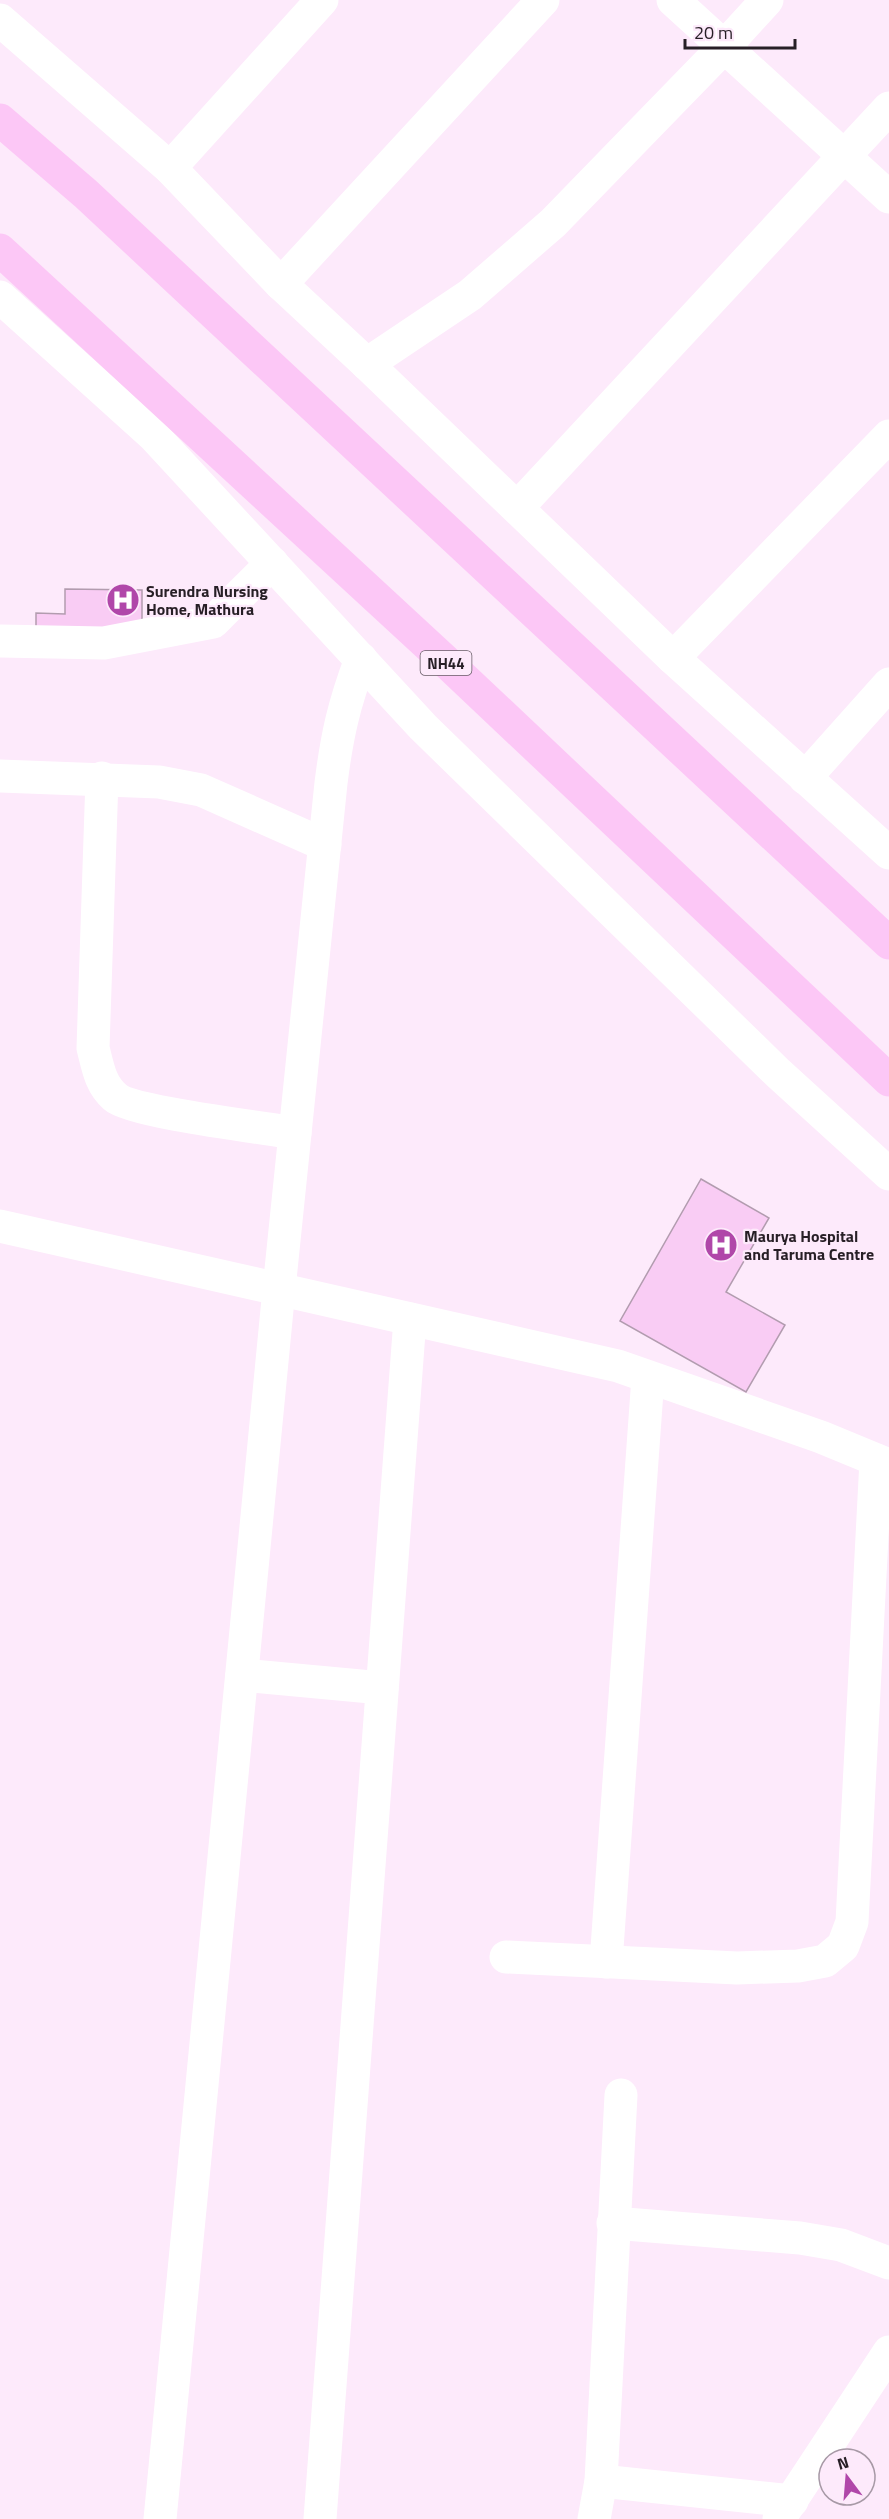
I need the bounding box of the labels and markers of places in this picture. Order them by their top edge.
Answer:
place label: Surendra Nursing Home, Mathura [146,579,268,621]
hospital icon: Surendra Nursing Home, Mathura [105,582,141,618]
place label: Maurya Hospital and Taruma Centre [744,1224,874,1266]
hospital icon: Maurya Hospital and Taruma Centre [703,1227,739,1263]

